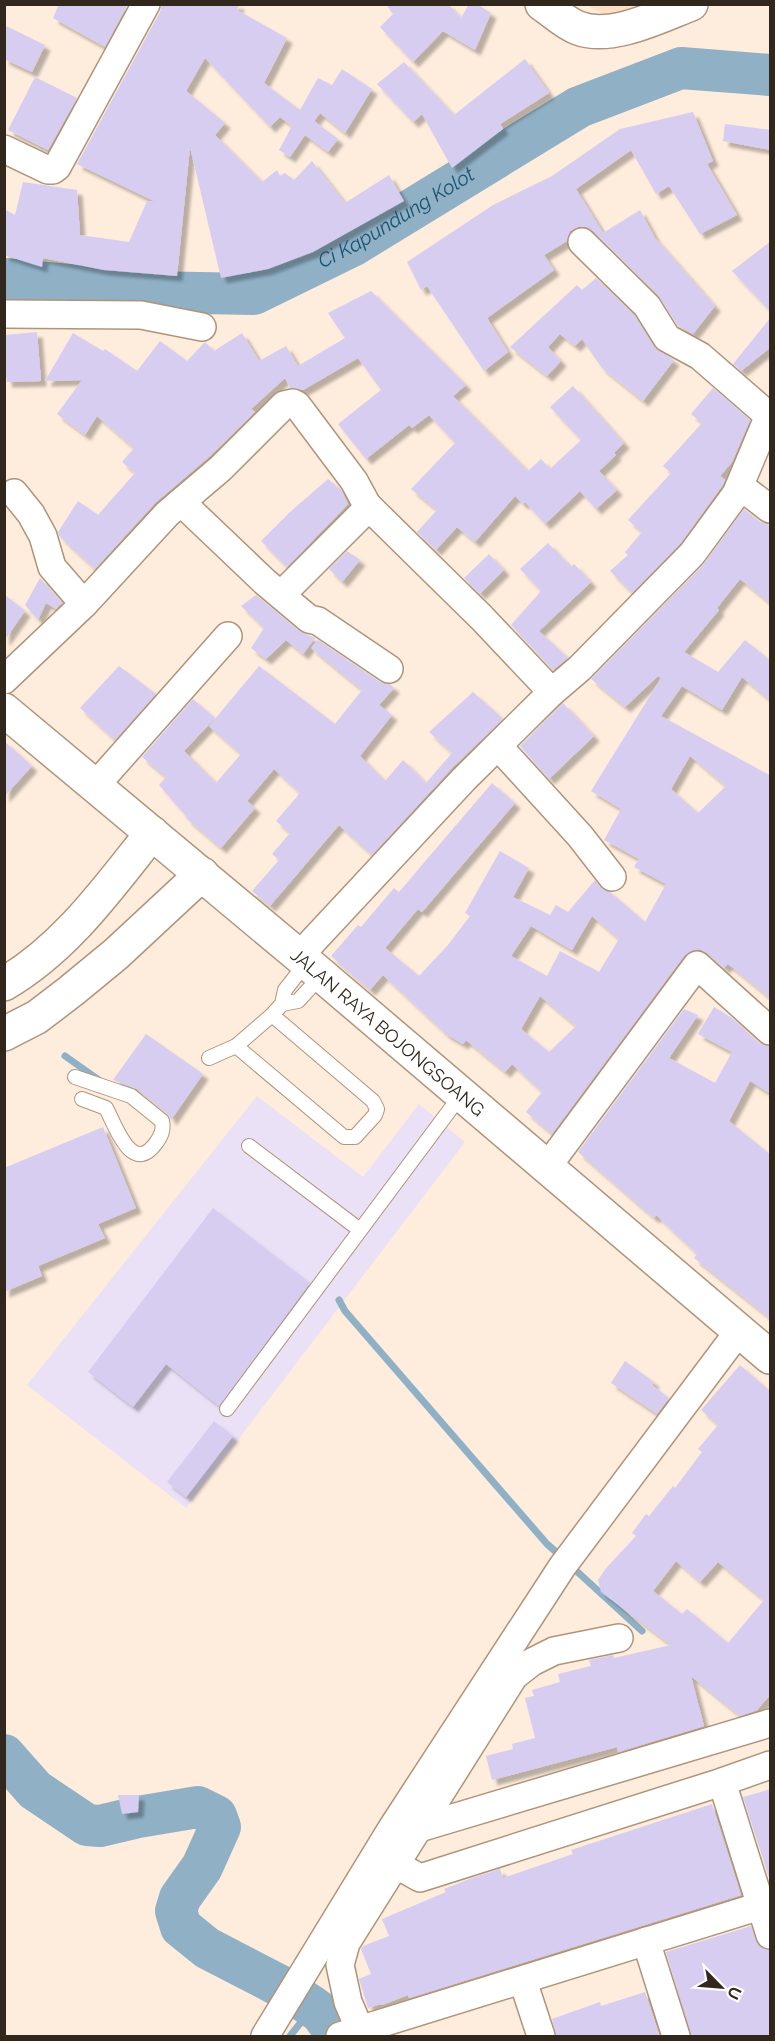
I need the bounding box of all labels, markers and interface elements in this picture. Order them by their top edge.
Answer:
water label: Ci Kapundung Kolot [314,162,479,273]
street label: JALAN RAYA BOJONGSOANG [287,943,489,1120]
north arrow [691,1957,751,2017]
text: U [723,1984,745,2003]

